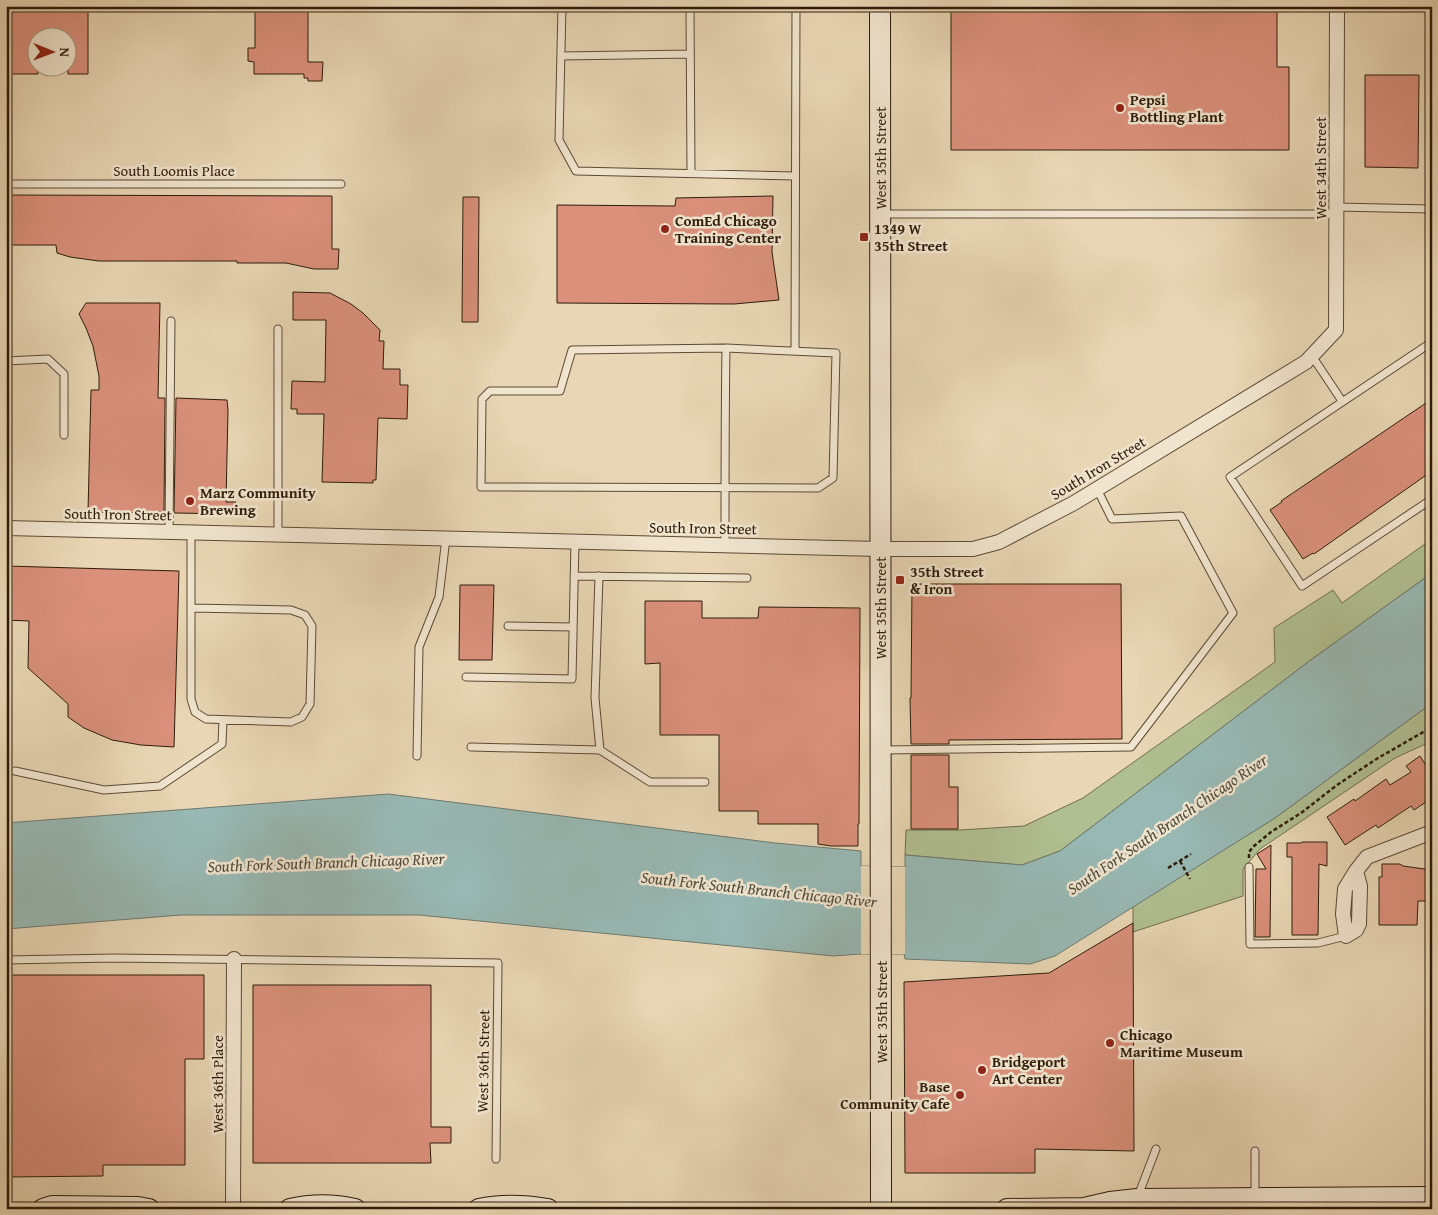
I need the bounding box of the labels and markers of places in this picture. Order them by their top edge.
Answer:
place label: Pepsi Bottling Plant [1130,89,1224,127]
marker: Pepsi Bottling Plant [1114,102,1126,114]
place label: ComEd Chicago Training Center [675,210,781,248]
place label: 1349 W 35th Street [874,218,948,256]
marker: ComEd Chicago Training Center [659,223,671,235]
marker: 1349 W 35th Street [858,231,870,243]
place label: Marz Community Brewing [200,482,316,520]
marker: Marz Community Brewing [184,495,196,507]
place label: 35th Street & Iron [910,561,984,599]
marker: 35th Street & Iron [894,574,906,586]
place label: Chicago Maritime Museum [1120,1024,1243,1062]
marker: Chicago Maritime Museum [1104,1037,1116,1049]
place label: Bridgeport Art Center [992,1051,1066,1089]
marker: Bridgeport Art Center [976,1064,988,1076]
place label: Base Community Cafe [840,1076,950,1114]
marker: Base Community Cafe [954,1089,966,1101]

